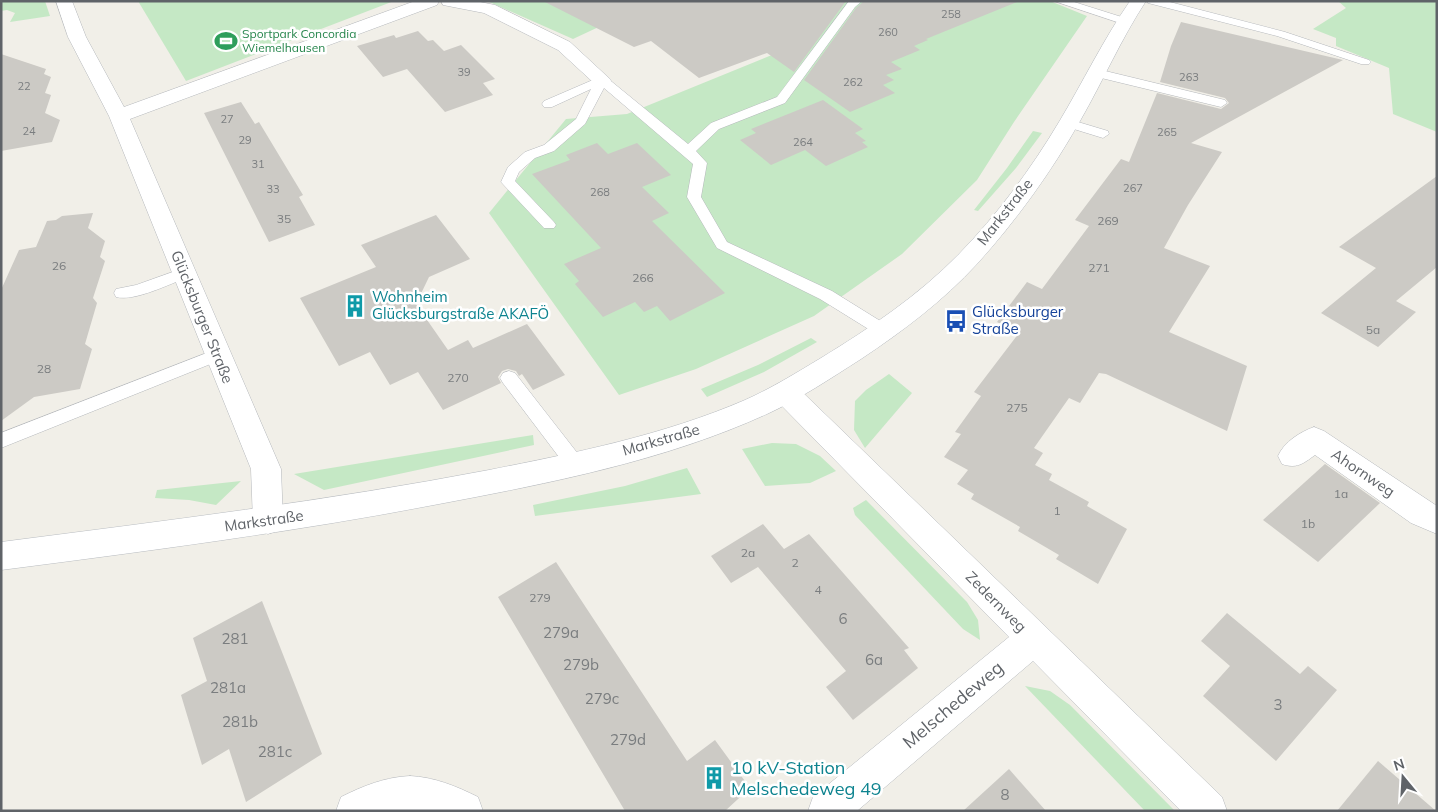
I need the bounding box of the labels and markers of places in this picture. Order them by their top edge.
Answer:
place label: Sportpark Concordia Wiemelhausen [242,26,356,55]
sports icon: Sportpark Concordia Wiemelhausen [213,28,239,54]
place label: Wohnheim Glücksburgstraße AKAFÖ [372,287,549,323]
building icon: Wohnheim Glücksburgstraße AKAFÖ [342,293,368,319]
place label: Glücksburger Straße [972,302,1064,338]
bus stop icon: Glücksburger Straße [943,308,969,334]
place label: 10 kV-Station Melschedeweg 49 [731,756,882,800]
building icon: 10 kV-Station Melschedeweg 49 [701,765,727,791]

